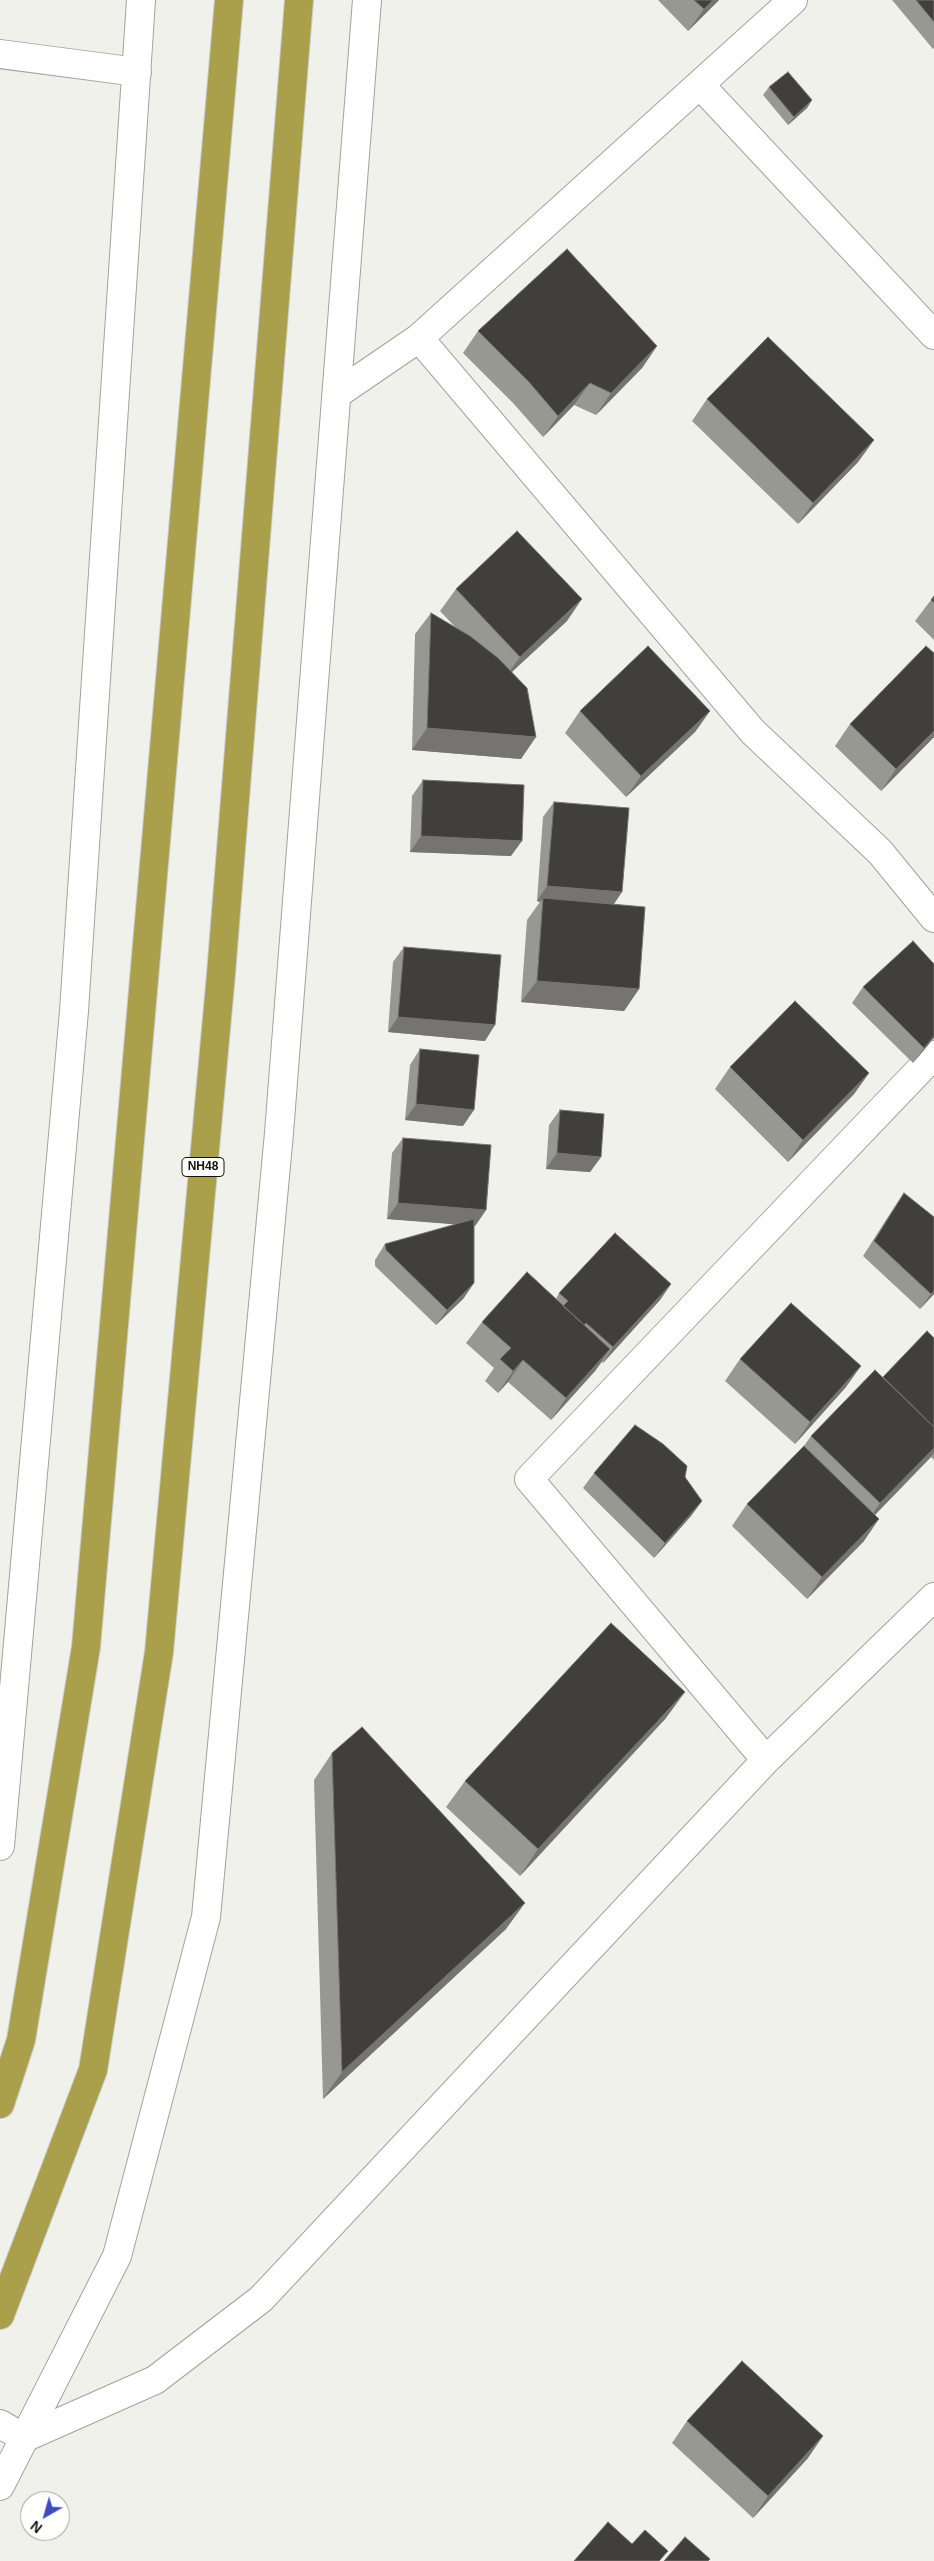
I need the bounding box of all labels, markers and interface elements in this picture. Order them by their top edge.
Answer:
road number: NH48 [182,1158,224,1176]
north arrow [20,2491,70,2541]
text: N [27,2518,45,2536]

